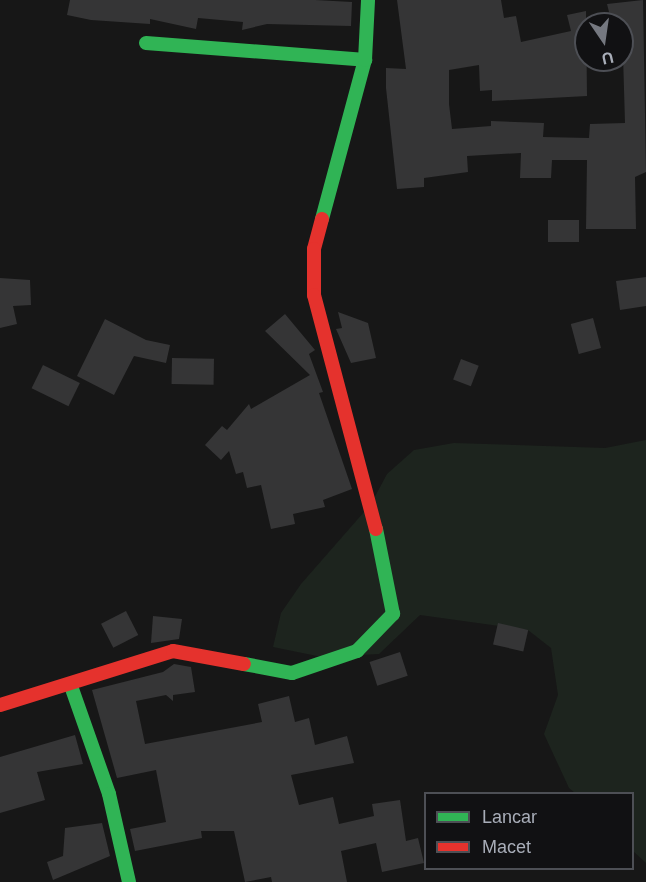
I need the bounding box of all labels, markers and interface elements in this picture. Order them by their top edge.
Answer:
north arrow [574,12,634,72]
text: U [600,48,615,68]
legend [424,792,634,870]
text: Lancar [482,807,537,827]
text: Macet [482,837,531,857]

